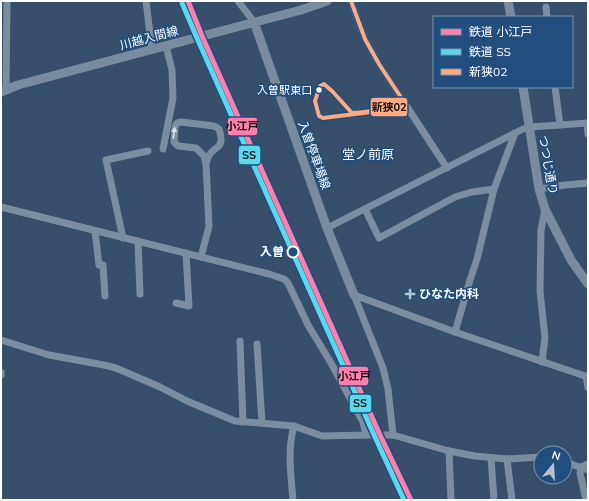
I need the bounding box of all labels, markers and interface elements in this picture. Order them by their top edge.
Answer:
legend [433,16,573,88]
street label: 川越入間線 [118,23,180,53]
text: 鉄道 小江戸 [469,24,532,39]
text: 鉄道 SS [469,44,511,59]
text: 新狭02 [469,64,507,79]
place label: 入曽駅東口 [257,83,312,97]
marker: 入曽駅東口 [314,85,324,95]
line badge: 新狭02 [370,97,408,117]
text: 新狭02 [371,100,407,114]
line badge: 小江戸 [227,117,258,136]
street label: 入曽停車場線 [295,118,334,191]
text: 小江戸 [226,119,259,133]
one-way arrow [171,127,177,139]
street label: つつじ通り [536,134,561,196]
line badge: SS [238,145,261,165]
district label: 堂ノ前原 [342,146,394,162]
text: SS [242,148,256,162]
place label: 入曽 [260,244,284,259]
marker: 入曽 [286,245,300,259]
place label: ひなた内科 [419,286,479,301]
marker: ひなた内科 [404,288,416,300]
line badge: 小江戸 [338,366,369,386]
text: 小江戸 [338,369,371,383]
line badge: SS [349,394,372,413]
text: SS [353,396,367,410]
north arrow [533,445,573,485]
text: N [550,448,562,463]

